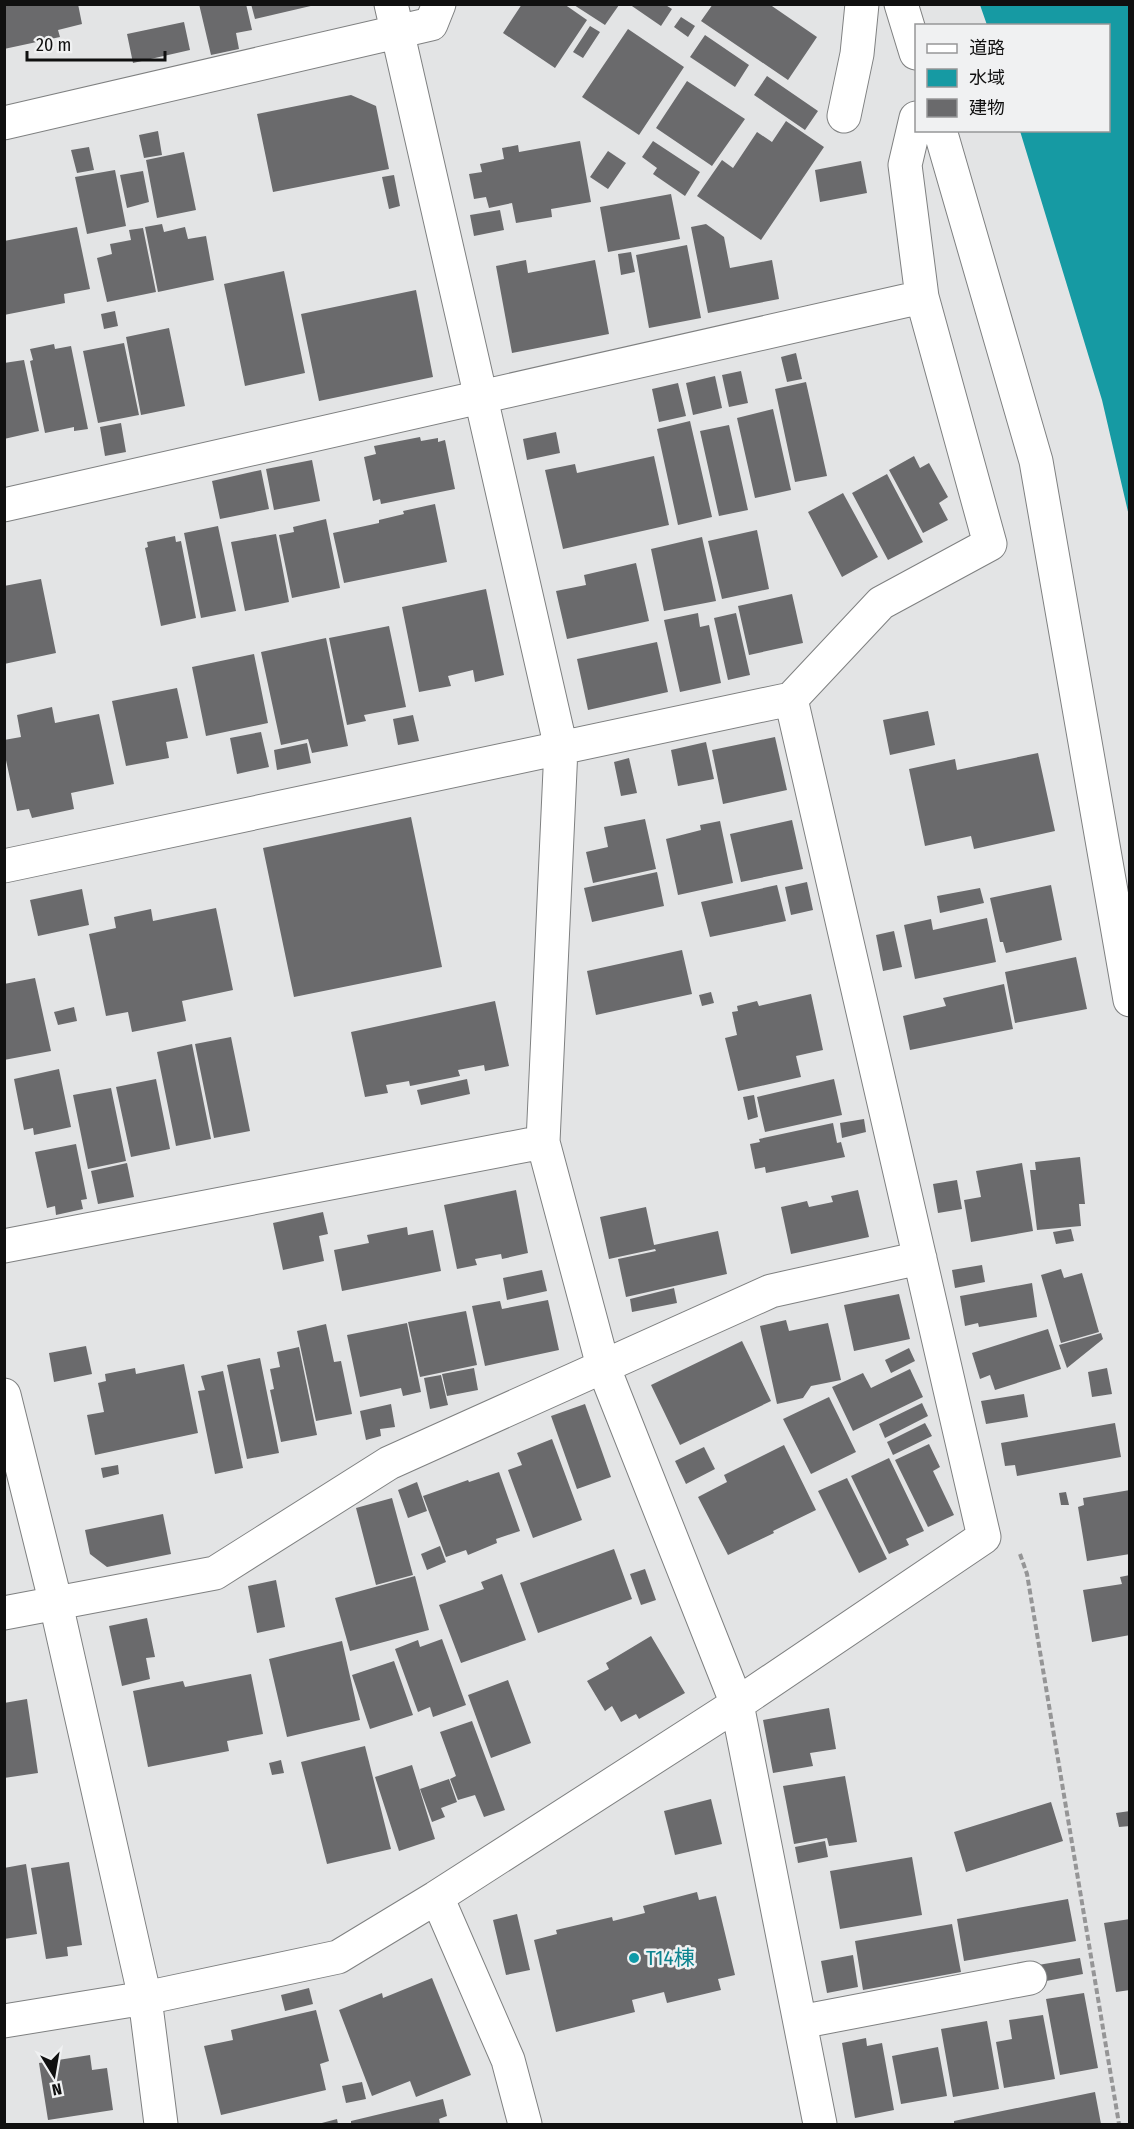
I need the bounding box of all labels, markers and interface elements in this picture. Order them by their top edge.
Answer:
scale bar [27,24,165,62]
legend [915,24,1110,132]
text: 20 m [36,34,71,56]
text: 道路 [969,37,1005,59]
text: 水域 [969,67,1005,89]
text: 建物 [969,97,1005,119]
place label: T14棟 [646,1945,695,1971]
marker: T14棟 [627,1951,641,1965]
north arrow [24,2045,84,2105]
text: N [50,2079,63,2099]

